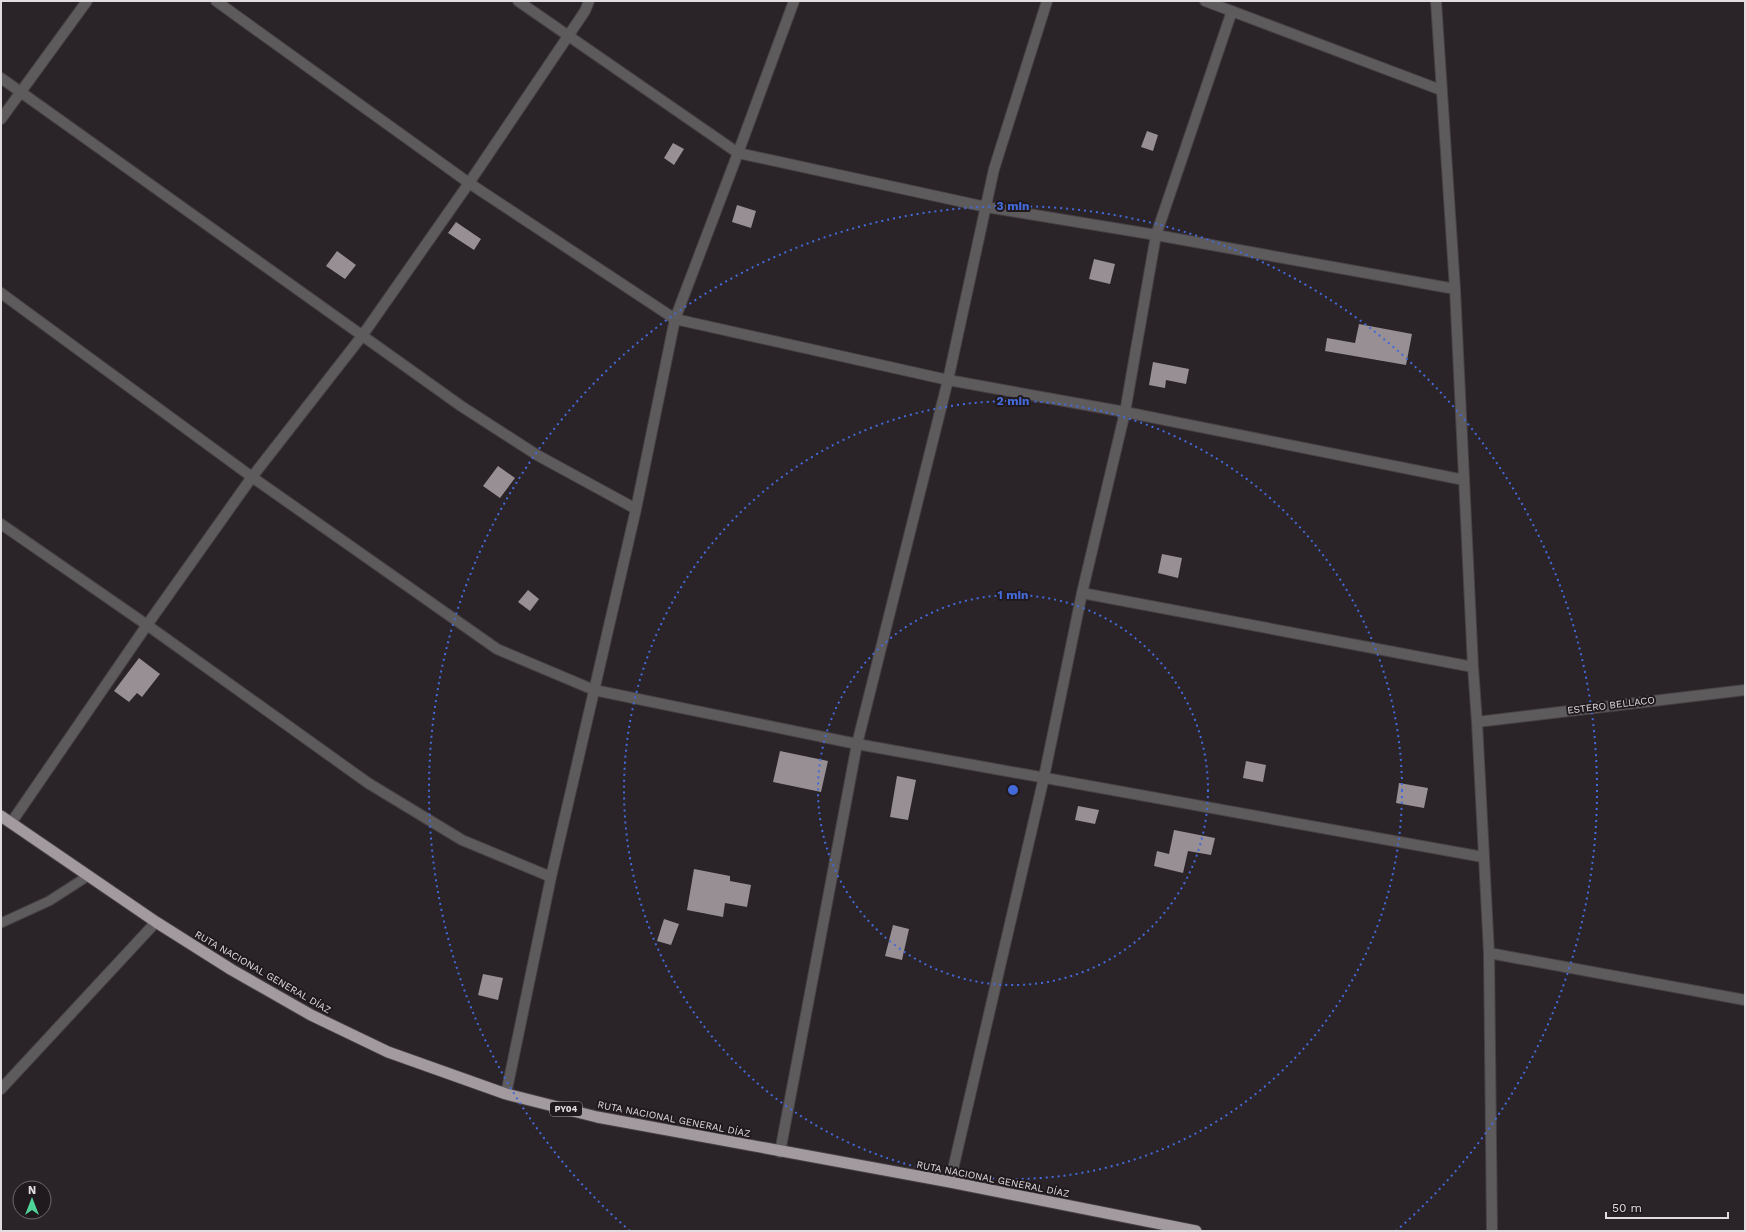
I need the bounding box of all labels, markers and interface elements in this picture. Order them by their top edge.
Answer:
text: 3 min [997,199,1029,213]
text: 2 min [997,394,1029,408]
text: 1 min [998,588,1028,602]
street label: ESTERO BELLACO [1567,694,1655,716]
centre of rings [1006,783,1020,797]
street label: RUTA NACIONAL GENERAL DÍAZ [193,928,333,1016]
street label: RUTA NACIONAL GENERAL DÍAZ [597,1099,751,1139]
road number: PY04 [550,1102,582,1116]
street label: RUTA NACIONAL GENERAL DÍAZ [916,1159,1070,1199]
north arrow [12,1180,52,1220]
text: N [28,1184,36,1197]
scale bar [1606,1194,1728,1220]
text: 50 m [1612,1201,1642,1215]

